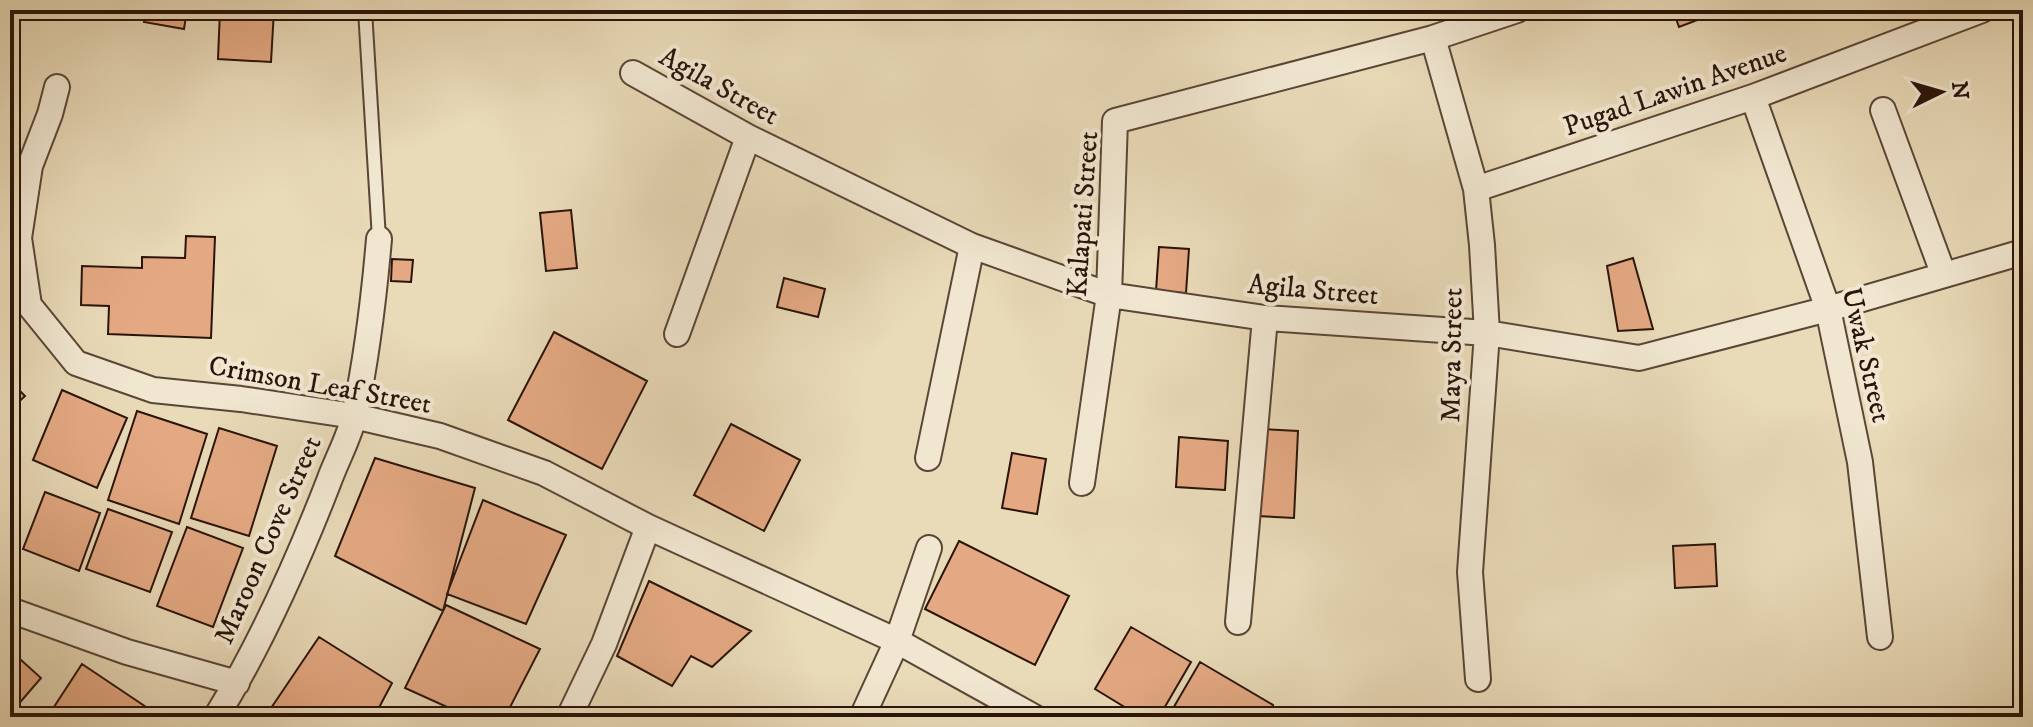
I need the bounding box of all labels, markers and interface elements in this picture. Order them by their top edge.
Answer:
street label: Pugad Lawin Avenue [1559,35,1791,145]
street label: Agila Street [653,39,785,133]
north arrow [1901,52,1981,132]
text: N [1945,80,1974,101]
street label: Kalapati Street [1060,130,1106,298]
street label: Agila Street [1246,267,1380,313]
street label: Uwak Street [1834,284,1898,426]
street label: Maya Street [1433,287,1471,423]
street label: Crimson Leaf Street [206,348,434,422]
street label: Maroon Cove Street [206,431,330,649]

